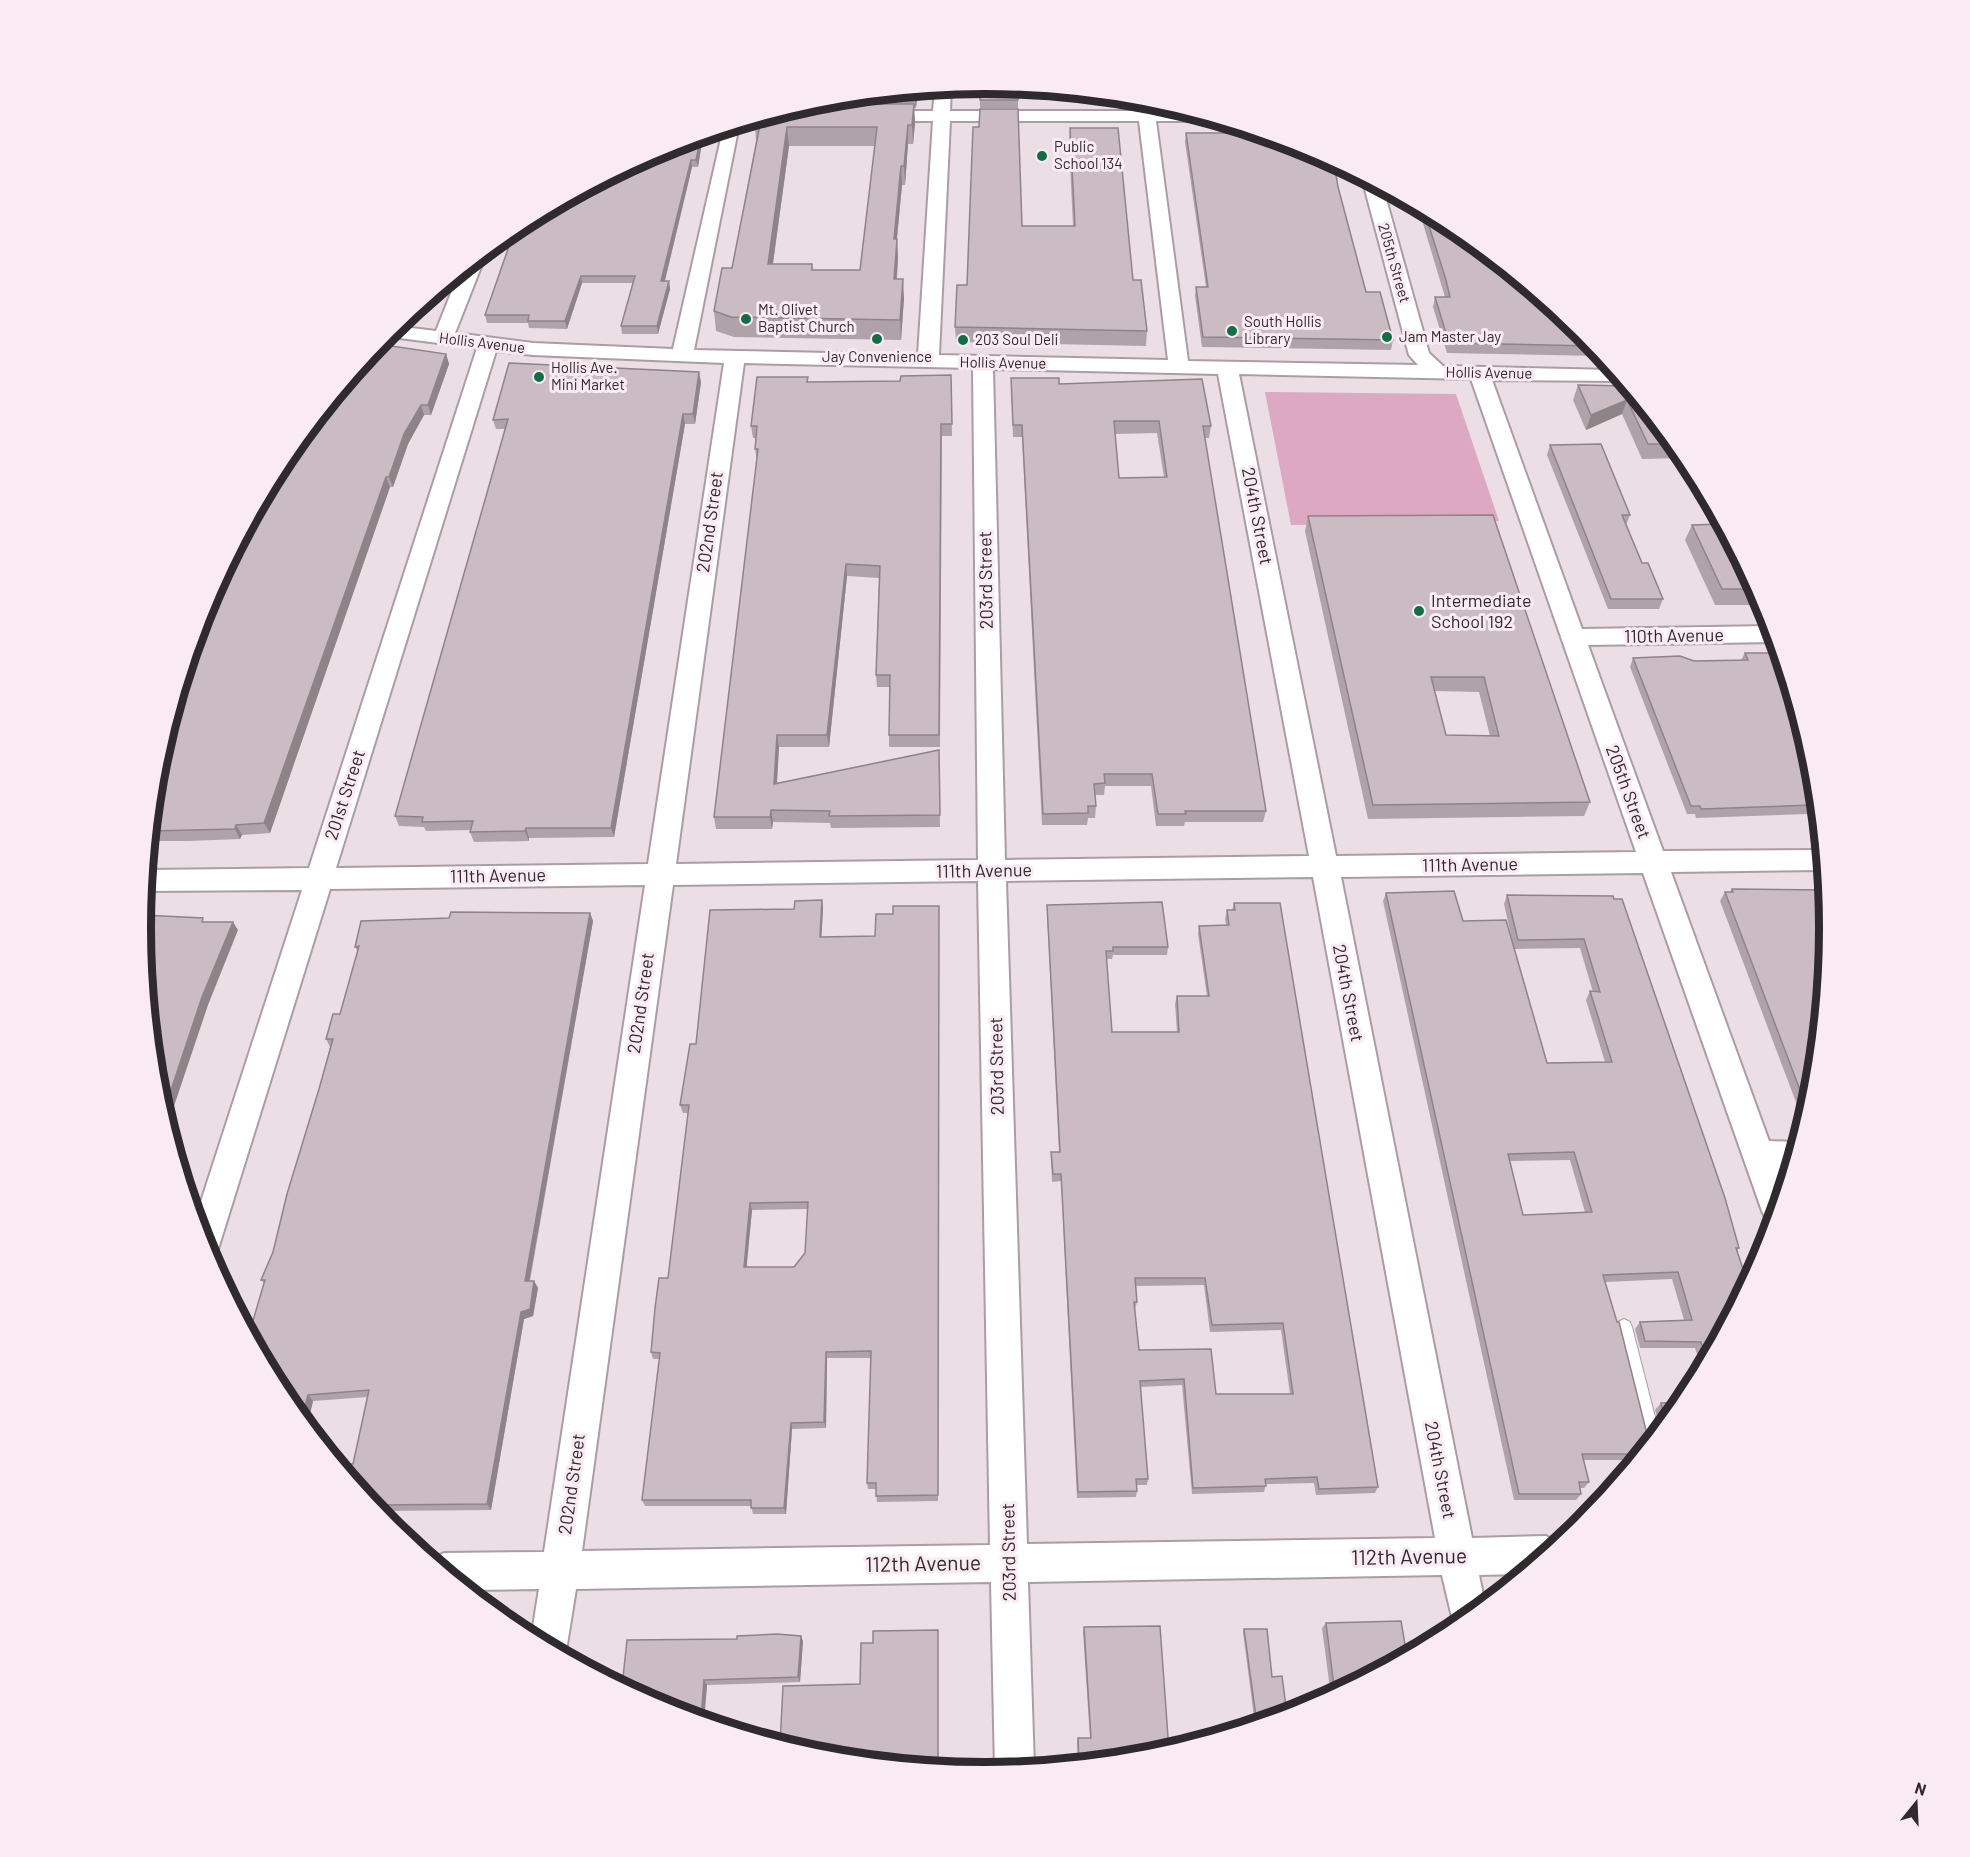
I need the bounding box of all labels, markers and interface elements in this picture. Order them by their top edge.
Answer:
place label: Public School 134 [1054,137,1123,172]
marker: Public School 134 [1035,149,1049,163]
street label: 205th Street [1375,221,1415,304]
place label: Mt. Olivet Baptist Church [758,300,855,335]
marker: Mt. Olivet Baptist Church [739,312,753,326]
place label: South Hollis Library [1244,312,1321,347]
marker: South Hollis Library [1225,324,1239,338]
place label: Jam Master Jay [1399,327,1501,345]
street label: Hollis Avenue [438,328,526,356]
place label: 203 Soul Deli [975,330,1058,348]
marker: Jam Master Jay [1380,330,1394,344]
marker: Jay Convenience [870,332,884,346]
marker: 203 Soul Deli [956,333,970,347]
place label: Jay Convenience [822,347,932,365]
street label: Hollis Avenue [960,352,1046,372]
place label: Hollis Ave. Mini Market [551,358,625,393]
street label: Hollis Avenue [1446,362,1532,382]
marker: Hollis Ave. Mini Market [532,370,546,384]
street label: 204th Street [1238,465,1278,566]
street label: 202nd Street [691,470,727,574]
street label: 203rd Street [973,531,997,629]
place label: Intermediate School 192 [1431,589,1532,632]
marker: Intermediate School 192 [1412,604,1426,618]
street label: 110th Avenue [1624,623,1724,647]
street label: 205th Street [1602,742,1656,842]
street label: 201st Street [319,747,369,843]
street label: 111th Avenue [1422,852,1518,876]
street label: 111th Avenue [936,858,1032,882]
street label: 111th Avenue [450,863,546,887]
street label: 204th Street [1329,942,1369,1043]
street label: 202nd Street [622,951,658,1055]
street label: 203rd Street [984,1017,1008,1115]
street label: 204th Street [1421,1419,1461,1520]
street label: 202nd Street [553,1432,589,1536]
street label: 203rd Street [996,1503,1020,1601]
street label: 112th Avenue [1351,1542,1467,1569]
street label: 112th Avenue [865,1549,981,1576]
north arrow [1886,1773,1946,1833]
text: N [1913,1778,1929,1799]

